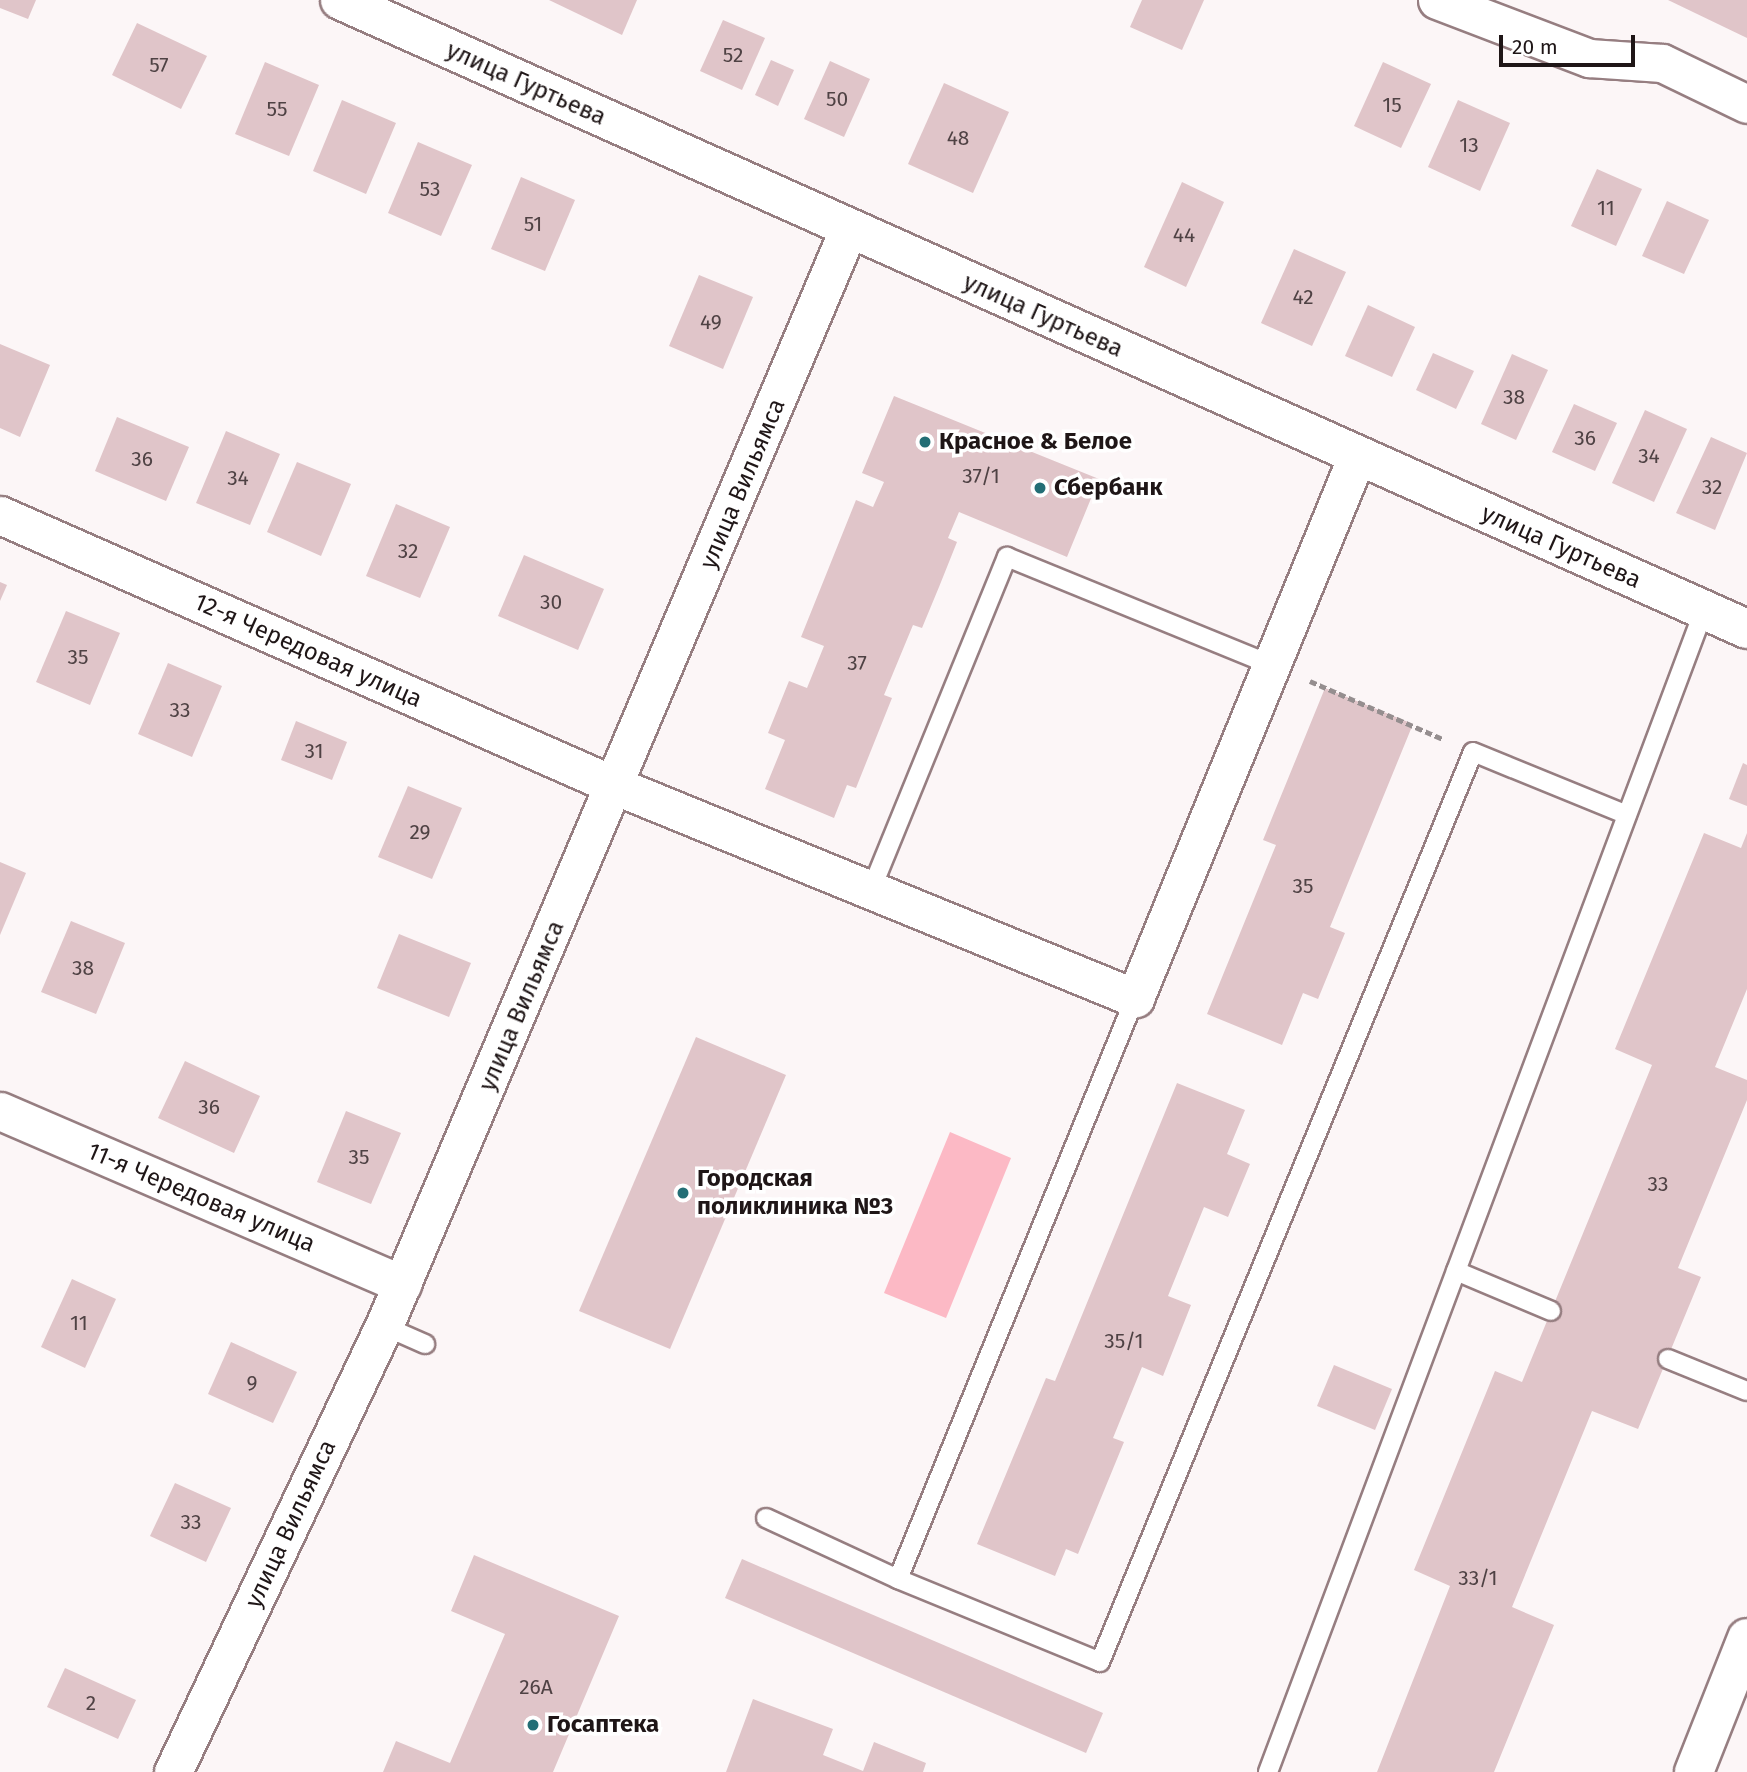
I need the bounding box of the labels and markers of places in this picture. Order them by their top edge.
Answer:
place label: Красное & Белое [939,428,1132,456]
marker: Красное & Белое [917,434,933,450]
place label: Сбербанк [1054,474,1163,502]
marker: Сбербанк [1032,480,1048,496]
place label: Городская поликлиника №3 [697,1165,893,1221]
marker: Городская поликлиника №3 [675,1185,691,1201]
place label: Госаптека [547,1711,659,1739]
marker: Госаптека [525,1717,541,1733]

